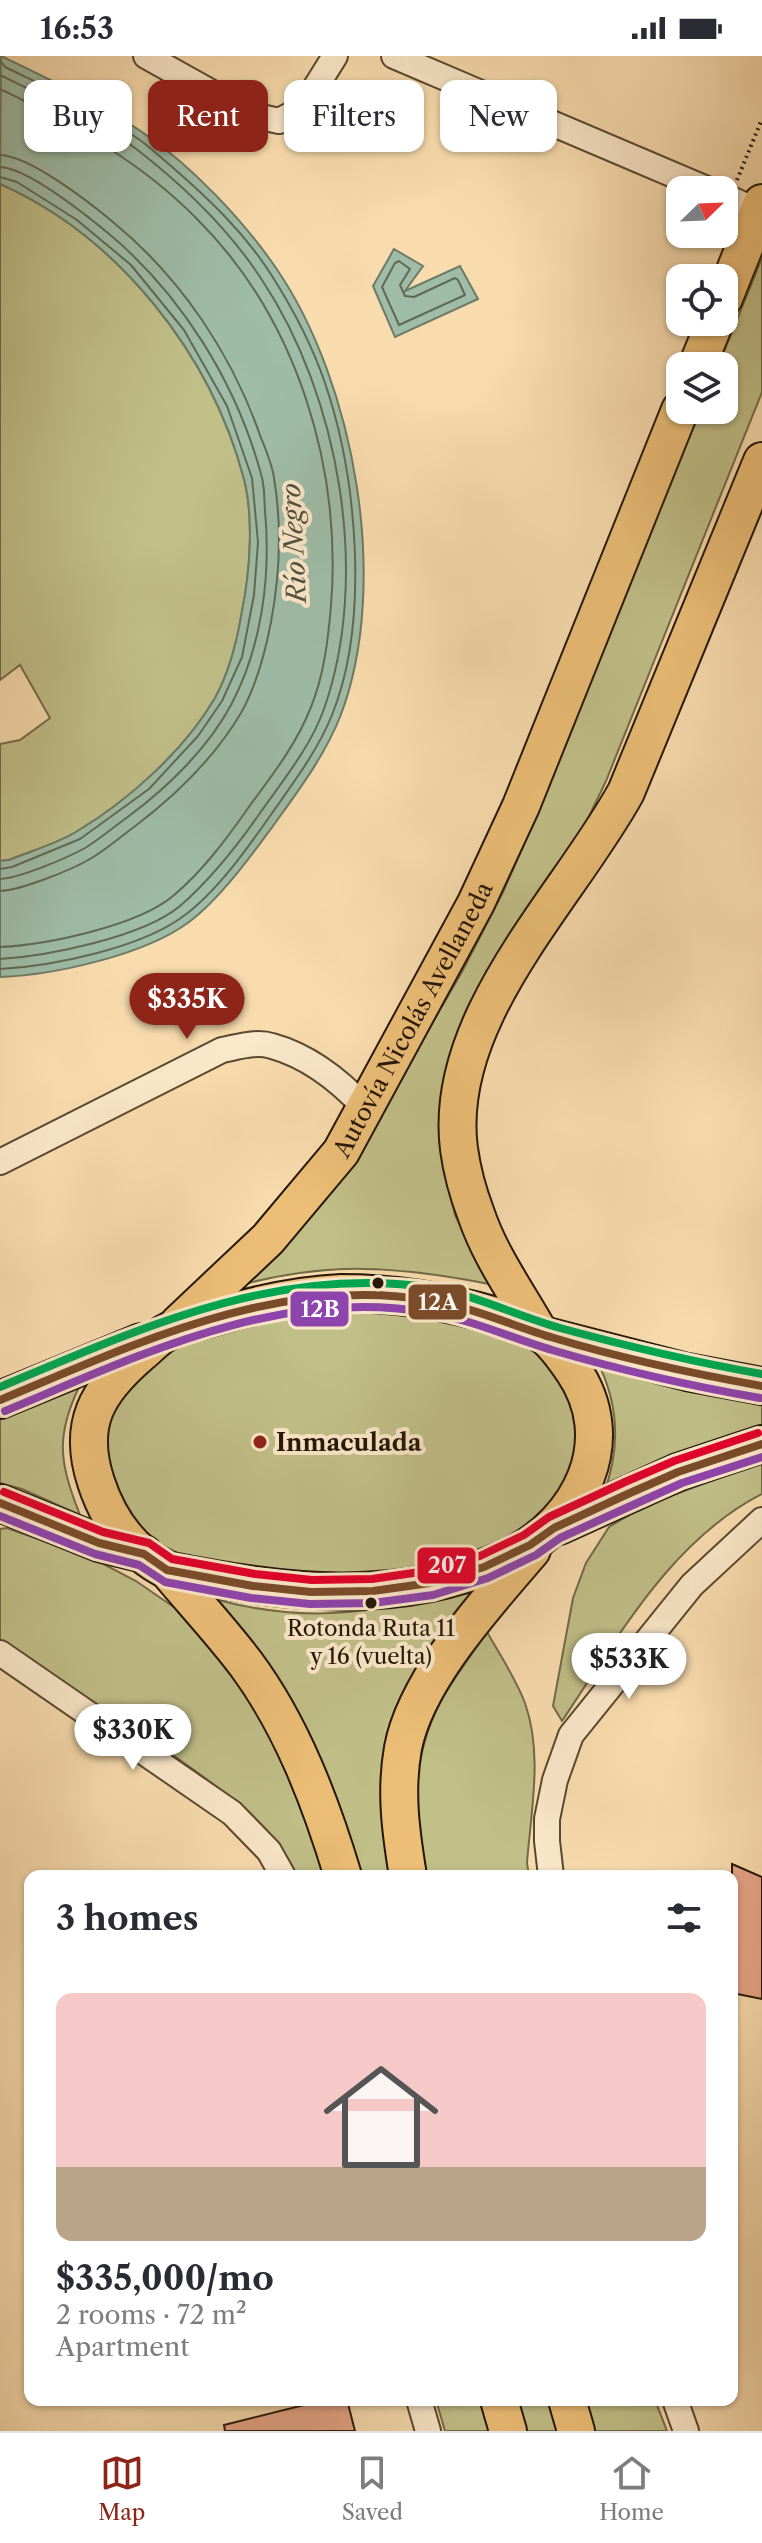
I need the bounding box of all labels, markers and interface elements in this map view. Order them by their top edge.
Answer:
text: 16:53 [40,10,114,47]
chip: Buy [24,80,132,152]
chip: Rent [148,80,268,152]
chip: Filters [284,80,424,152]
chip: New [440,80,557,152]
north arrow [666,176,738,248]
map controls [666,176,738,424]
button: locate [666,264,738,336]
button: layers [666,352,738,424]
water label: Río Negro [275,483,313,605]
street label: Autovía Nicolás Avellaneda [326,877,498,1163]
pin: $335K [131,973,243,1041]
text: $335K [147,983,227,1015]
unlabelled marker [370,1275,386,1291]
line badge: 12A [407,1283,468,1321]
text: 12A [418,1289,459,1316]
line badge: 12B [289,1290,350,1328]
text: 12B [300,1296,340,1323]
place label: Inmaculada [276,1428,423,1457]
marker: Inmaculada [251,1433,269,1451]
line badge: 207 [416,1546,477,1585]
text: 207 [428,1552,467,1579]
marker: Rotonda Ruta 11 y 16 (vuelta) [363,1595,379,1611]
place label: Rotonda Ruta 11 y 16 (vuelta) [287,1615,455,1670]
pin: $533K [573,1633,685,1701]
text: $533K [589,1643,669,1675]
pin: $330K [77,1704,189,1772]
text: $330K [92,1714,174,1746]
icon: filters [662,1896,706,1940]
text: 3 homes [56,1897,199,1939]
icon: home [309,2045,453,2189]
text: $335,000/mo [56,2257,274,2299]
text: 2 rooms · 72 m² [56,2299,247,2331]
text: Apartment [56,2331,189,2363]
tab: Map [98,2451,145,2526]
tab: Saved [342,2451,403,2526]
tab: Home [599,2451,664,2526]

